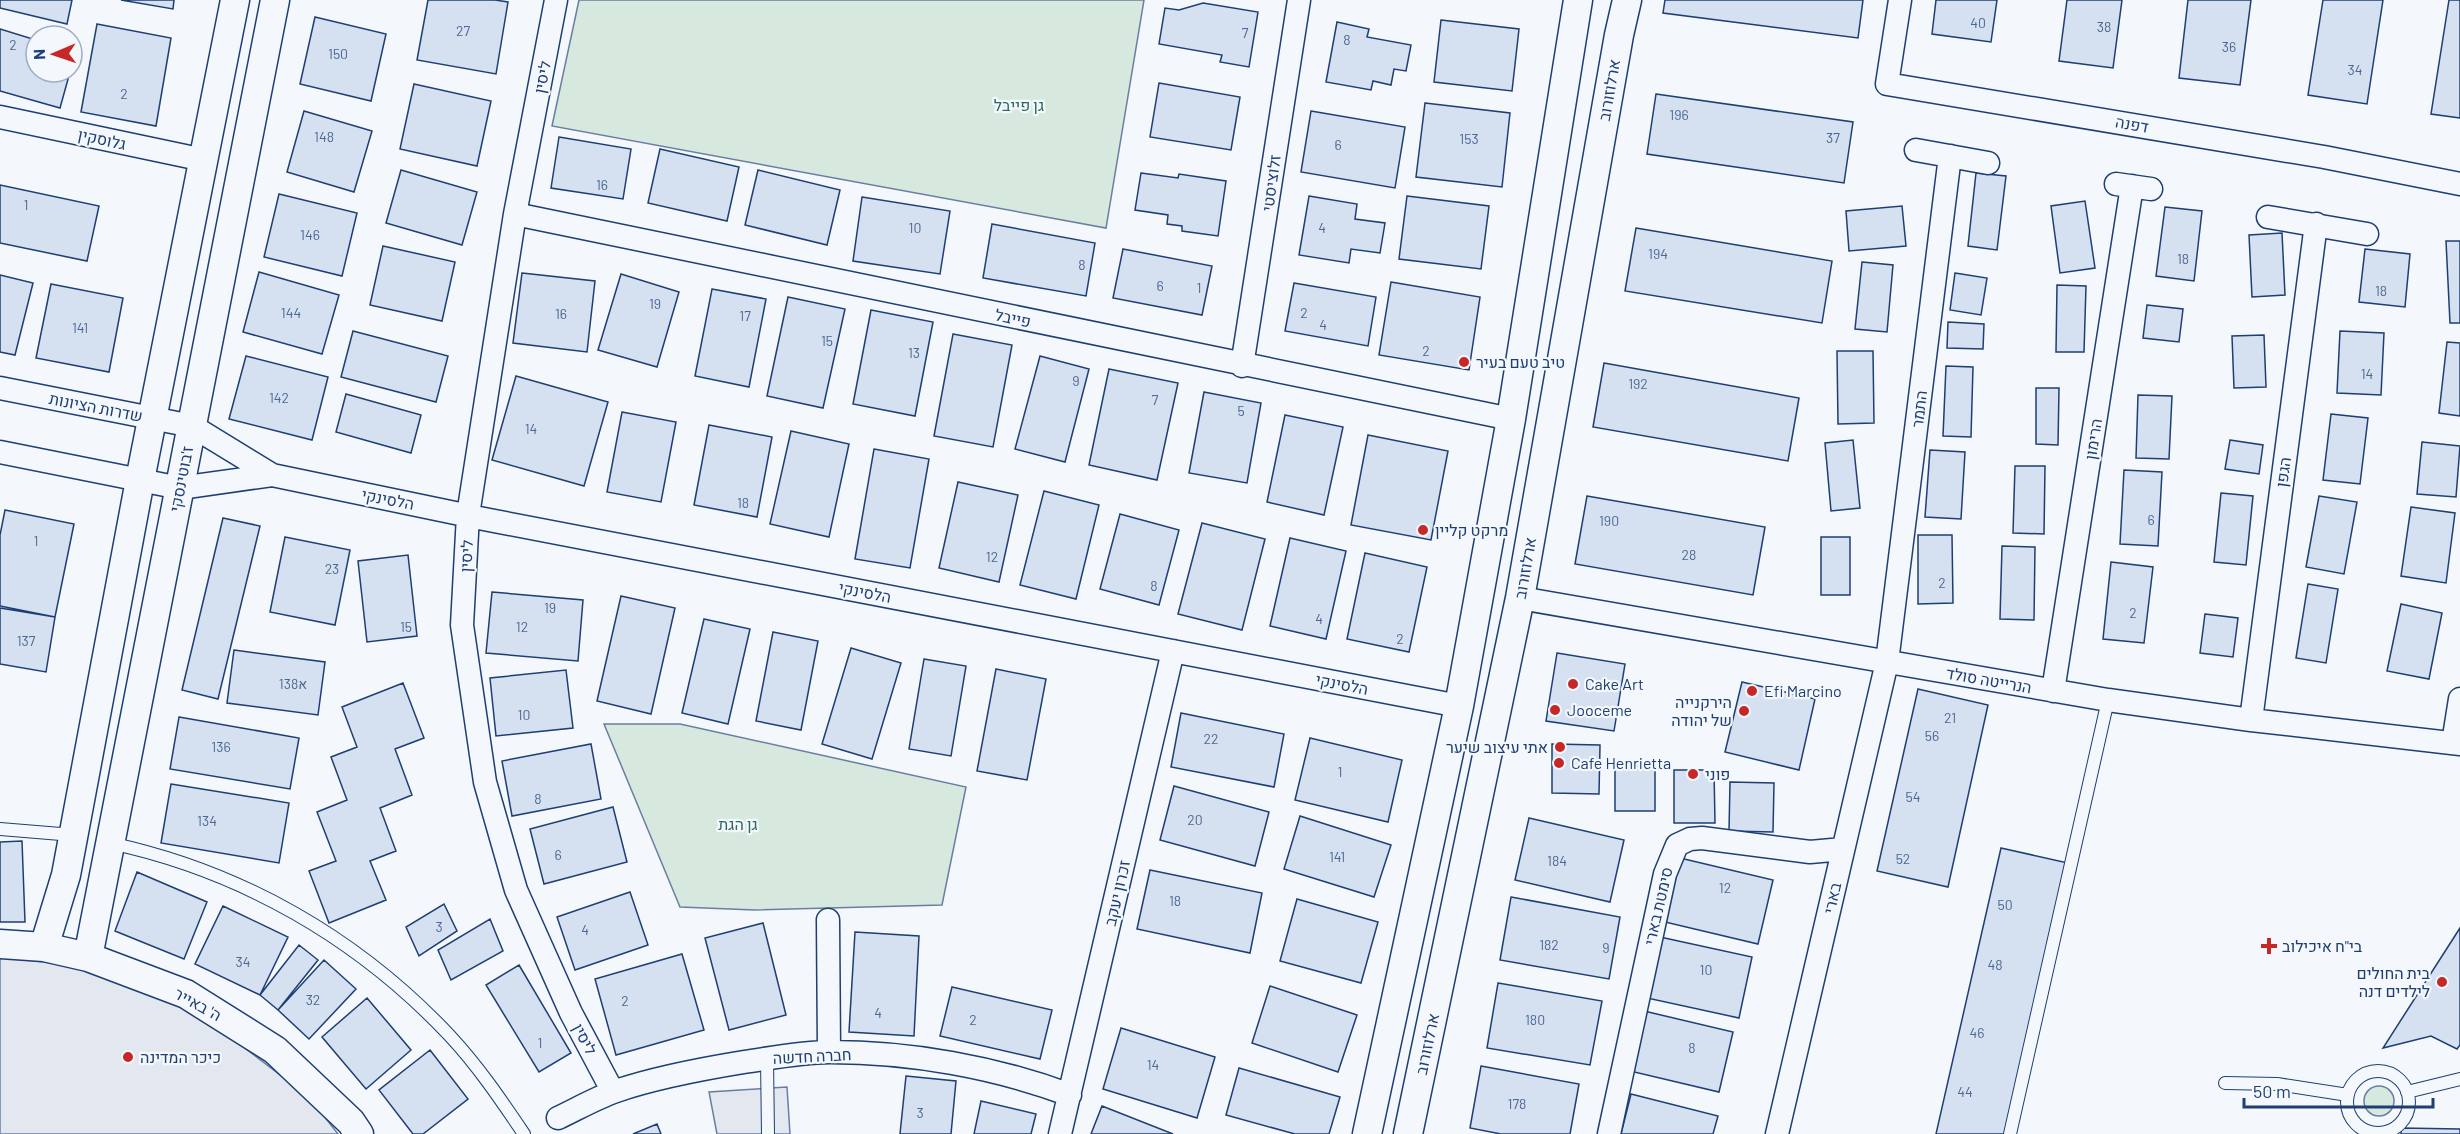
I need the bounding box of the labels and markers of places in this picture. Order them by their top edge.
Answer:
place label: טיב טעם בעיר [1476,352,1565,371]
marker: טיב טעם בעיר [1457,355,1471,369]
place label: מרקט קליין [1435,520,1508,539]
marker: מרקט קליין [1416,523,1430,537]
place label: Cake Art [1585,674,1644,693]
marker: Cake Art [1566,677,1580,691]
place label: Efi Marcino [1764,681,1842,700]
marker: Efi Marcino [1745,684,1759,698]
place label: הירקנייה של יהודה [1671,692,1732,729]
place label: Jooceme [1567,700,1632,719]
marker: Jooceme [1548,703,1562,717]
marker: הירקנייה של יהודה [1737,704,1751,718]
place label: אתי עיצוב שיער [1446,737,1548,756]
marker: אתי עיצוב שיער [1553,740,1567,754]
place label: Cafe Henrietta [1571,753,1671,772]
marker: Cafe Henrietta [1552,756,1566,770]
place label: פוני [1705,764,1730,783]
marker: פוני [1686,767,1700,781]
place label: בי"ח איכילוב [2282,936,2363,955]
marker: בי"ח איכילוב [2260,937,2278,955]
place label: בית החולים לילדים דנה [2357,963,2431,1000]
marker: בית החולים לילדים דנה [2435,975,2449,989]
place label: כיכר המדינה [140,1047,221,1066]
marker: כיכר המדינה [121,1050,135,1064]

